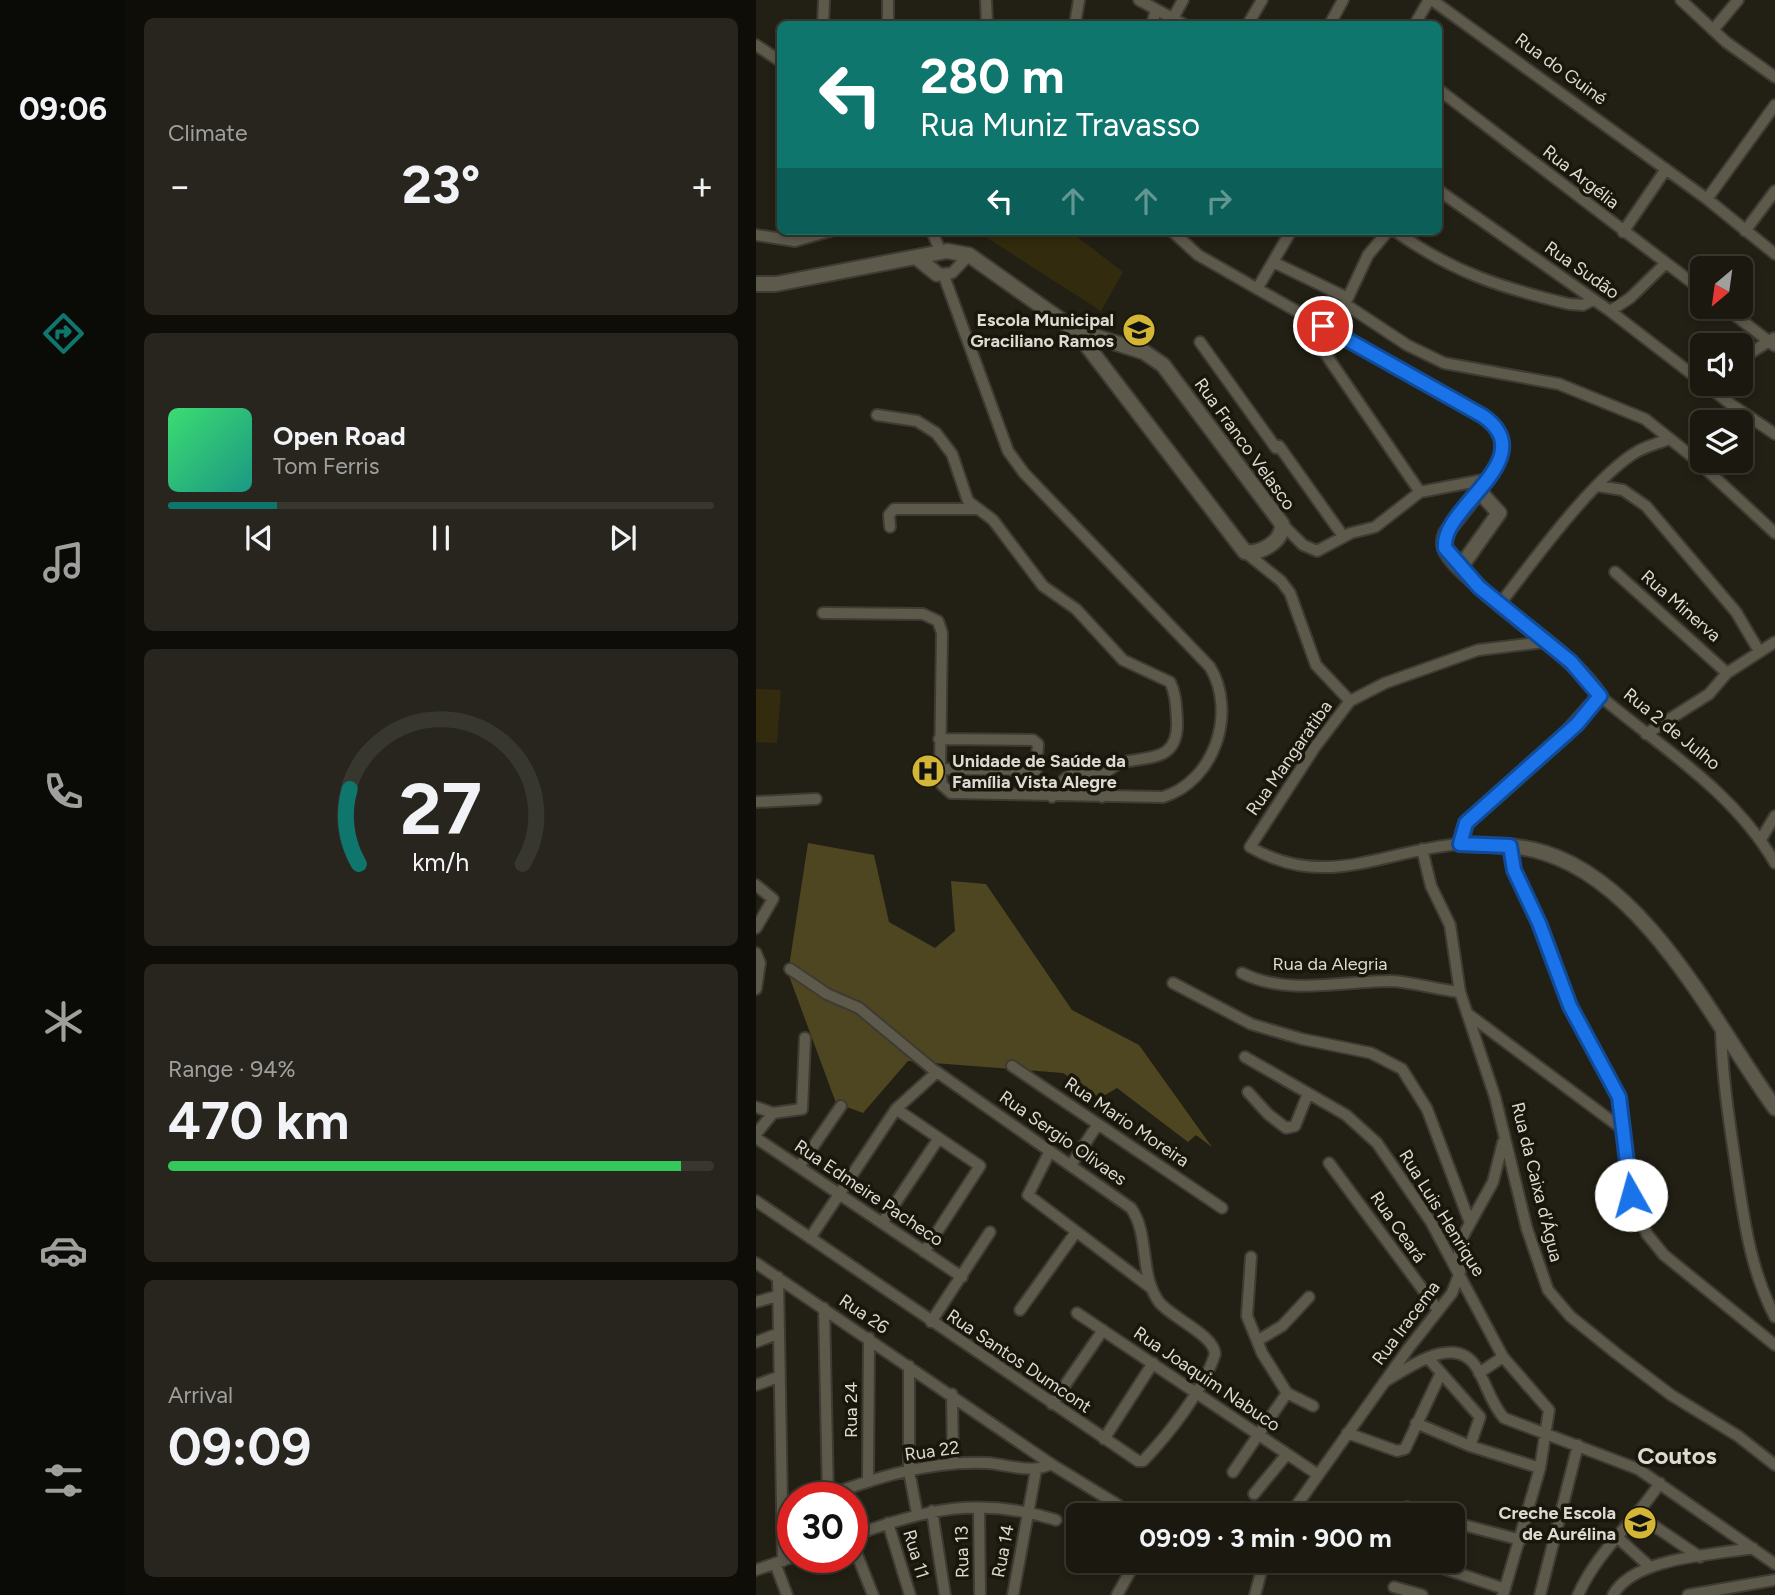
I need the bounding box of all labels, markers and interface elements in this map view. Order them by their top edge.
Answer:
street label: Rua do Guiné [1511,28,1611,110]
text: 280 m [920,46,1065,105]
icon: left [805,49,896,140]
text: 09:06 [19,90,107,128]
text: Rua Muniz Travasso [920,106,1200,144]
text: Climate [168,119,247,147]
street label: Rua Argélia [1538,140,1624,214]
text: 23° [402,154,480,216]
text: − [168,163,192,209]
text: + [690,163,714,209]
icon: left [981,182,1019,220]
icon: ahead [1054,182,1092,220]
icon: ahead [1127,182,1165,220]
icon: right [1200,182,1238,220]
street label: Rua Sudão [1540,236,1624,304]
north arrow [1690,256,1754,318]
map controls [1690,256,1753,473]
pin [1293,296,1353,356]
icon: arrive [1304,307,1342,345]
icon: directions [39,309,88,358]
place label: Escola Municipal Graciliano Ramos [970,309,1115,352]
school or university icon: Escola Municipal Graciliano Ramos [1120,311,1158,349]
button: sound [1690,333,1753,396]
street label: Rua Franco Velasco [1190,374,1300,514]
button: layers [1690,410,1753,473]
text: Open Road [273,420,406,452]
text: Tom Ferris [273,452,379,480]
icon: previous [240,519,278,557]
icon: pause [422,519,460,557]
icon: next [604,519,642,557]
icon: music [39,538,88,587]
street label: Rua Minerva [1637,565,1725,647]
street label: Rua 2 de Julho [1619,683,1725,775]
street label: Rua Mangaratiba [1241,696,1337,820]
place label: Unidade de Saúde da Família Vista Alegre [952,750,1126,793]
hospital icon: Unidade de Saúde da Família Vista Alegre [909,752,947,790]
text: 27 [400,765,482,852]
icon: phone [39,767,88,816]
text: km/h [412,846,470,876]
street label: Rua da Alegria [1272,953,1388,975]
icon: climate [39,997,88,1046]
text: Range · 94% [168,1055,296,1083]
street label: Rua Mario Moreira [1061,1072,1193,1172]
street label: Rua Sergio Olivaes [995,1086,1131,1190]
text: 470 km [168,1090,349,1152]
street label: Rua da Caixa d'Água [1507,1100,1567,1264]
street label: Rua Edmeire Pacheco [790,1135,948,1251]
street label: Rua Luis Henrique [1394,1146,1490,1281]
position arrow [1594,1158,1668,1232]
street label: Rua Ceará [1365,1187,1431,1267]
icon: car [39,1226,88,1275]
street label: Rua Iracema [1367,1277,1445,1369]
street label: Rua 26 [835,1289,893,1339]
street label: Rua Santos Dumcont [942,1304,1096,1418]
street label: Rua Joaquim Nabuco [1130,1322,1284,1436]
text: Arrival [168,1381,233,1409]
street label: Rua 24 [840,1382,862,1438]
text: 09:09 [168,1416,311,1478]
street label: Rua 22 [903,1436,961,1466]
district label: Coutos [1637,1441,1717,1470]
icon: filters [39,1456,88,1505]
speed limit sign: 30 [777,1482,868,1573]
place label: Creche Escola de Aurélina [1499,1502,1616,1545]
school or university icon: Creche Escola de Aurélina [1621,1504,1659,1542]
text: 09:09 · 3 min · 900 m [1139,1522,1392,1554]
street label: Rua 14 [987,1523,1019,1579]
street label: Rua 13 [951,1526,973,1578]
street label: Rua 11 [898,1527,934,1581]

